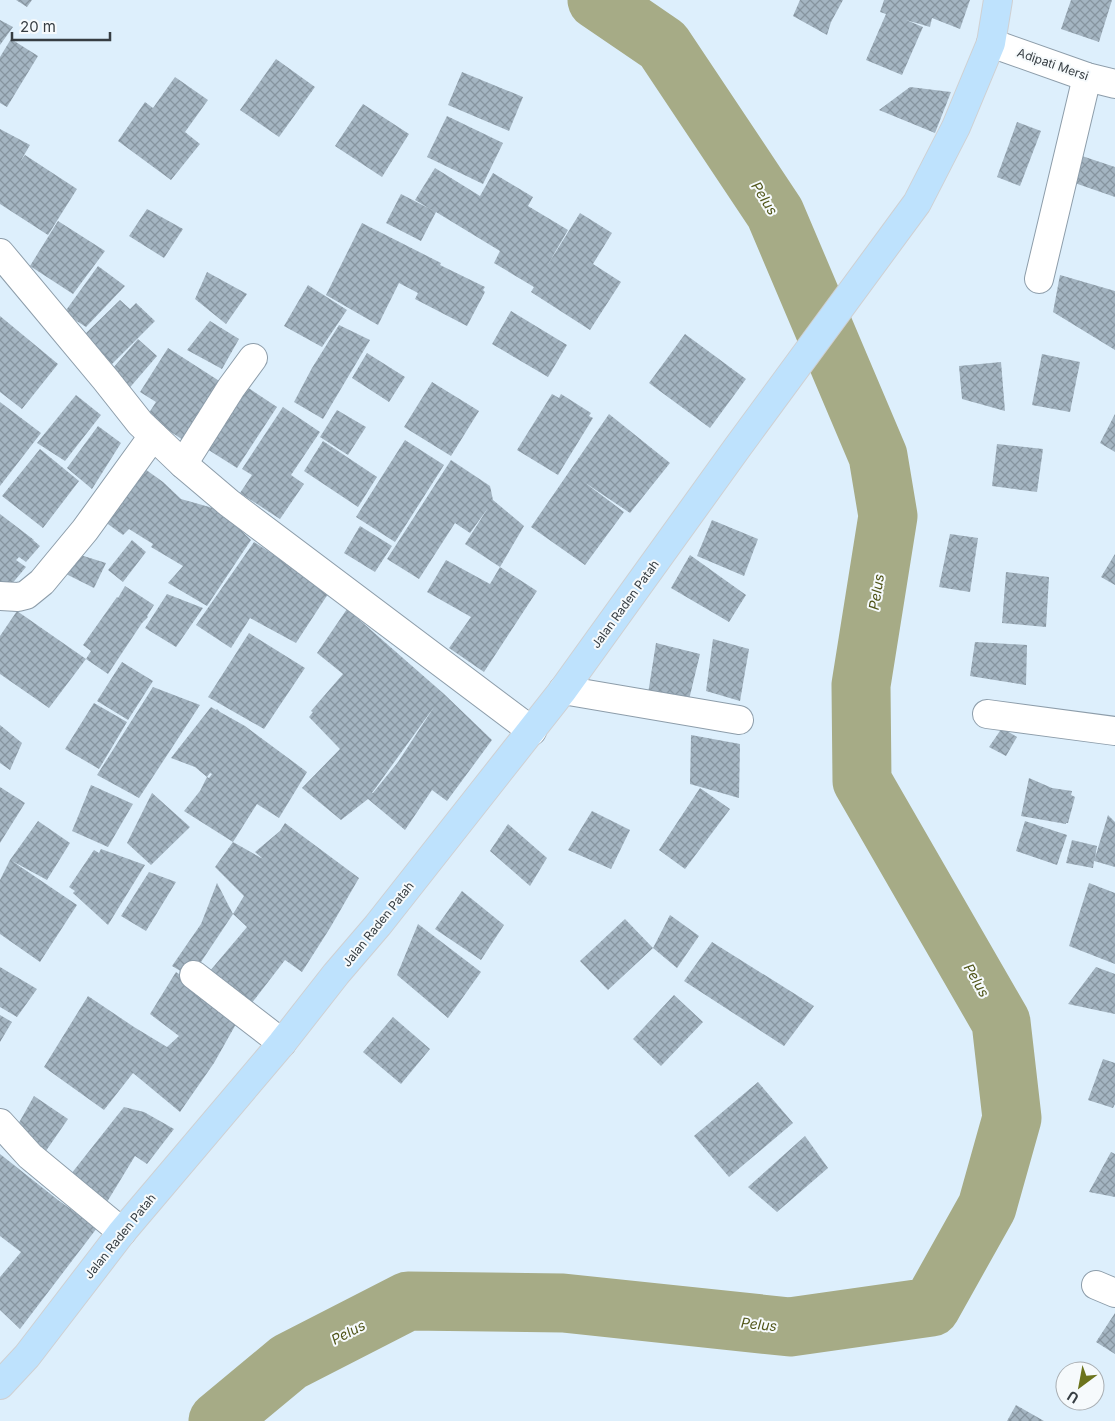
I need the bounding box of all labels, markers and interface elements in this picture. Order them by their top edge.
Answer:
scale bar [12,10,110,42]
text: 20 m [20,17,56,36]
street label: Adipati Mersi [1015,45,1091,83]
water label: Pelus [748,178,782,218]
street label: Jalan Raden Patah [588,557,662,651]
water label: Pelus [865,573,887,611]
street label: Jalan Raden Patah [339,878,417,970]
water label: Pelus [961,960,993,1000]
street label: Jalan Raden Patah [81,1190,159,1282]
water label: Pelus [740,1314,778,1334]
water label: Pelus [328,1316,368,1348]
north arrow [1055,1361,1105,1411]
text: U [1064,1388,1082,1407]

